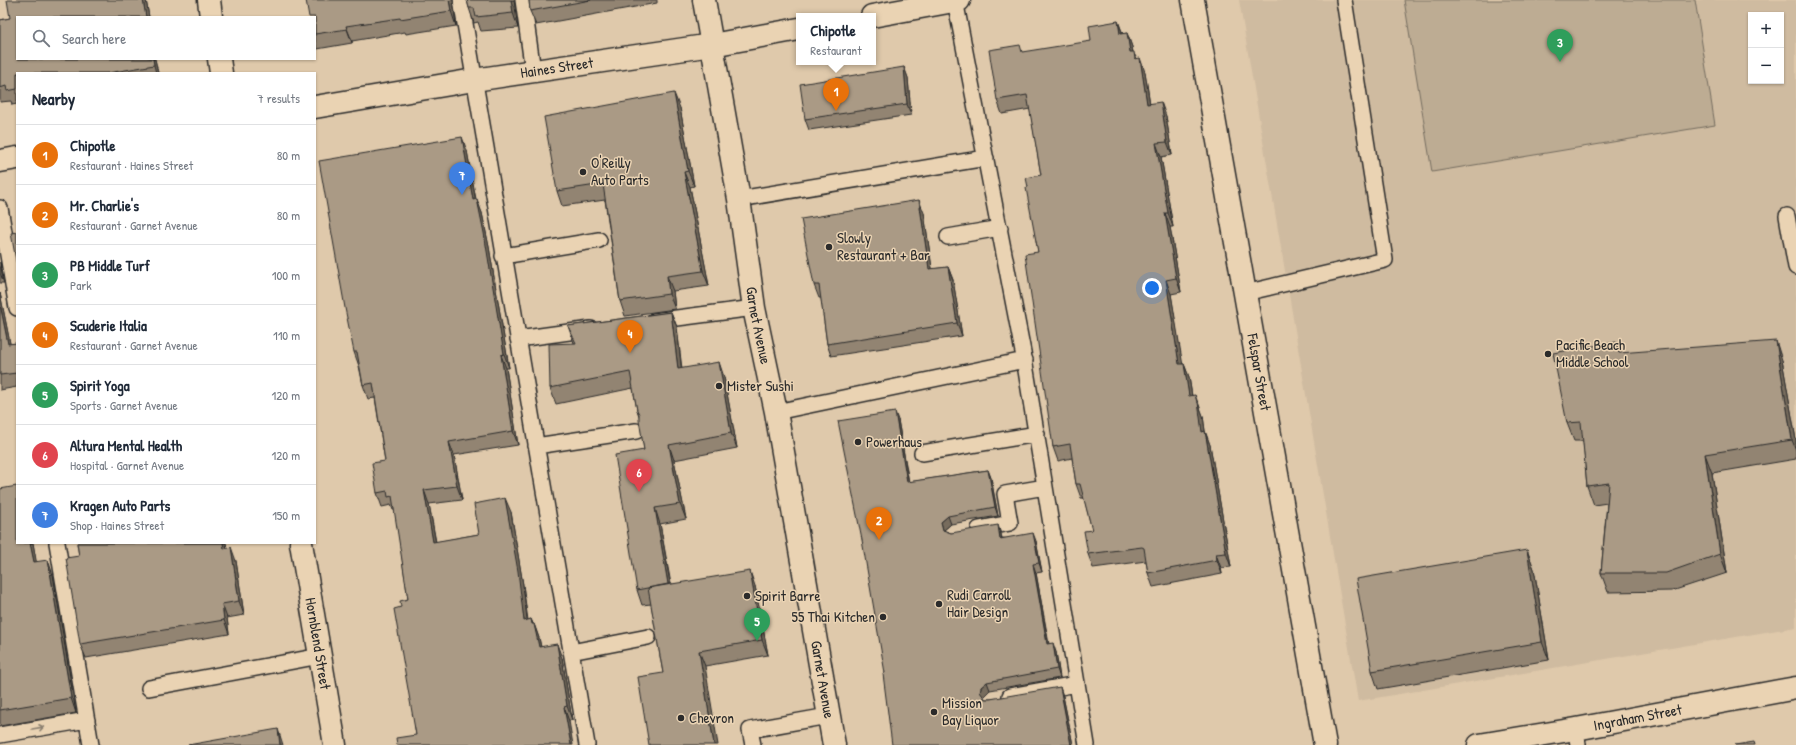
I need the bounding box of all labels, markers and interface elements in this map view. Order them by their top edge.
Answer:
map controls [1748,12,1784,84]
button: + [1748,12,1784,48]
popup [796,13,876,65]
search box [16,16,316,60]
text: Chipotle [810,20,856,41]
icon: search [30,27,52,49]
text: Search here [62,28,126,49]
pin: 3 [1547,29,1573,62]
text: Restaurant [810,41,862,59]
button: − [1748,48,1784,84]
street label: Haines Street [519,51,595,83]
pin: 1 [823,78,849,111]
text: Nearby [32,87,75,110]
text: 7 results [257,89,300,107]
text: Chipotle [70,135,115,156]
text: 1 [43,146,47,164]
text: 80 m [277,146,300,164]
place label: O'Reilly Auto Parts [591,152,649,190]
text: Restaurant · Haines Street [70,156,193,174]
pin: 7 [449,162,475,195]
marker: O'Reilly Auto Parts [578,167,588,177]
text: Mr. Charlie's [70,195,139,216]
text: 2 [42,206,48,224]
text: 80 m [277,206,300,224]
text: Restaurant · Garnet Avenue [70,216,198,234]
place label: Slowly Restaurant + Bar [837,227,930,265]
marker: Slowly Restaurant + Bar [824,242,834,252]
text: PB Middle Turf [70,255,150,276]
text: 3 [42,266,48,284]
text: 100 m [272,266,300,284]
text: Park [70,276,92,294]
your location [1142,278,1162,298]
street label: Garnet Avenue [741,285,777,366]
text: Scuderie Italia [70,315,147,336]
pin: 4 [617,320,643,353]
text: 4 [43,326,47,344]
text: 110 m [273,326,300,344]
street label: Felspar Street [1242,331,1277,413]
place label: Pacific Beach Middle School [1556,334,1628,372]
text: Restaurant · Garnet Avenue [70,336,198,354]
marker: Pacific Beach Middle School [1543,349,1553,359]
text: Spirit Yoga [70,375,130,396]
place label: Mister Sushi [727,375,794,396]
marker: Mister Sushi [714,381,724,391]
text: 5 [42,386,48,404]
text: 120 m [272,386,300,404]
text: Sports · Garnet Avenue [70,396,178,414]
place label: Powerhaus [866,431,922,452]
text: Altura Mental Health [70,435,182,456]
marker: Powerhaus [853,437,863,447]
text: 6 [42,446,48,464]
text: 120 m [272,446,300,464]
text: Hospital · Garnet Avenue [70,456,184,474]
pin: 6 [626,459,652,492]
text: Kragen Auto Parts [70,495,170,516]
text: 7 [42,506,48,524]
text: 150 m [272,506,300,524]
pin: 2 [866,507,892,540]
text: Shop · Haines Street [70,516,164,534]
place label: Rudi Carroll Hair Design [947,584,1011,622]
place label: Spirit Barre [755,585,820,606]
marker: Spirit Barre [742,591,752,601]
street label: Hornblend Street [300,596,337,692]
marker: Rudi Carroll Hair Design [934,599,944,609]
place label: 55 Thai Kitchen [792,606,875,627]
pin: 5 [744,608,770,641]
marker: 55 Thai Kitchen [878,612,888,622]
street label: Garnet Avenue [806,639,840,720]
place label: Mission Bay Liquor [942,692,999,730]
street label: Ingraham Street [1592,698,1684,736]
place label: Chevron [689,707,734,728]
marker: Mission Bay Liquor [929,707,939,717]
marker: Chevron [676,713,686,723]
one-way arrow [32,724,45,732]

